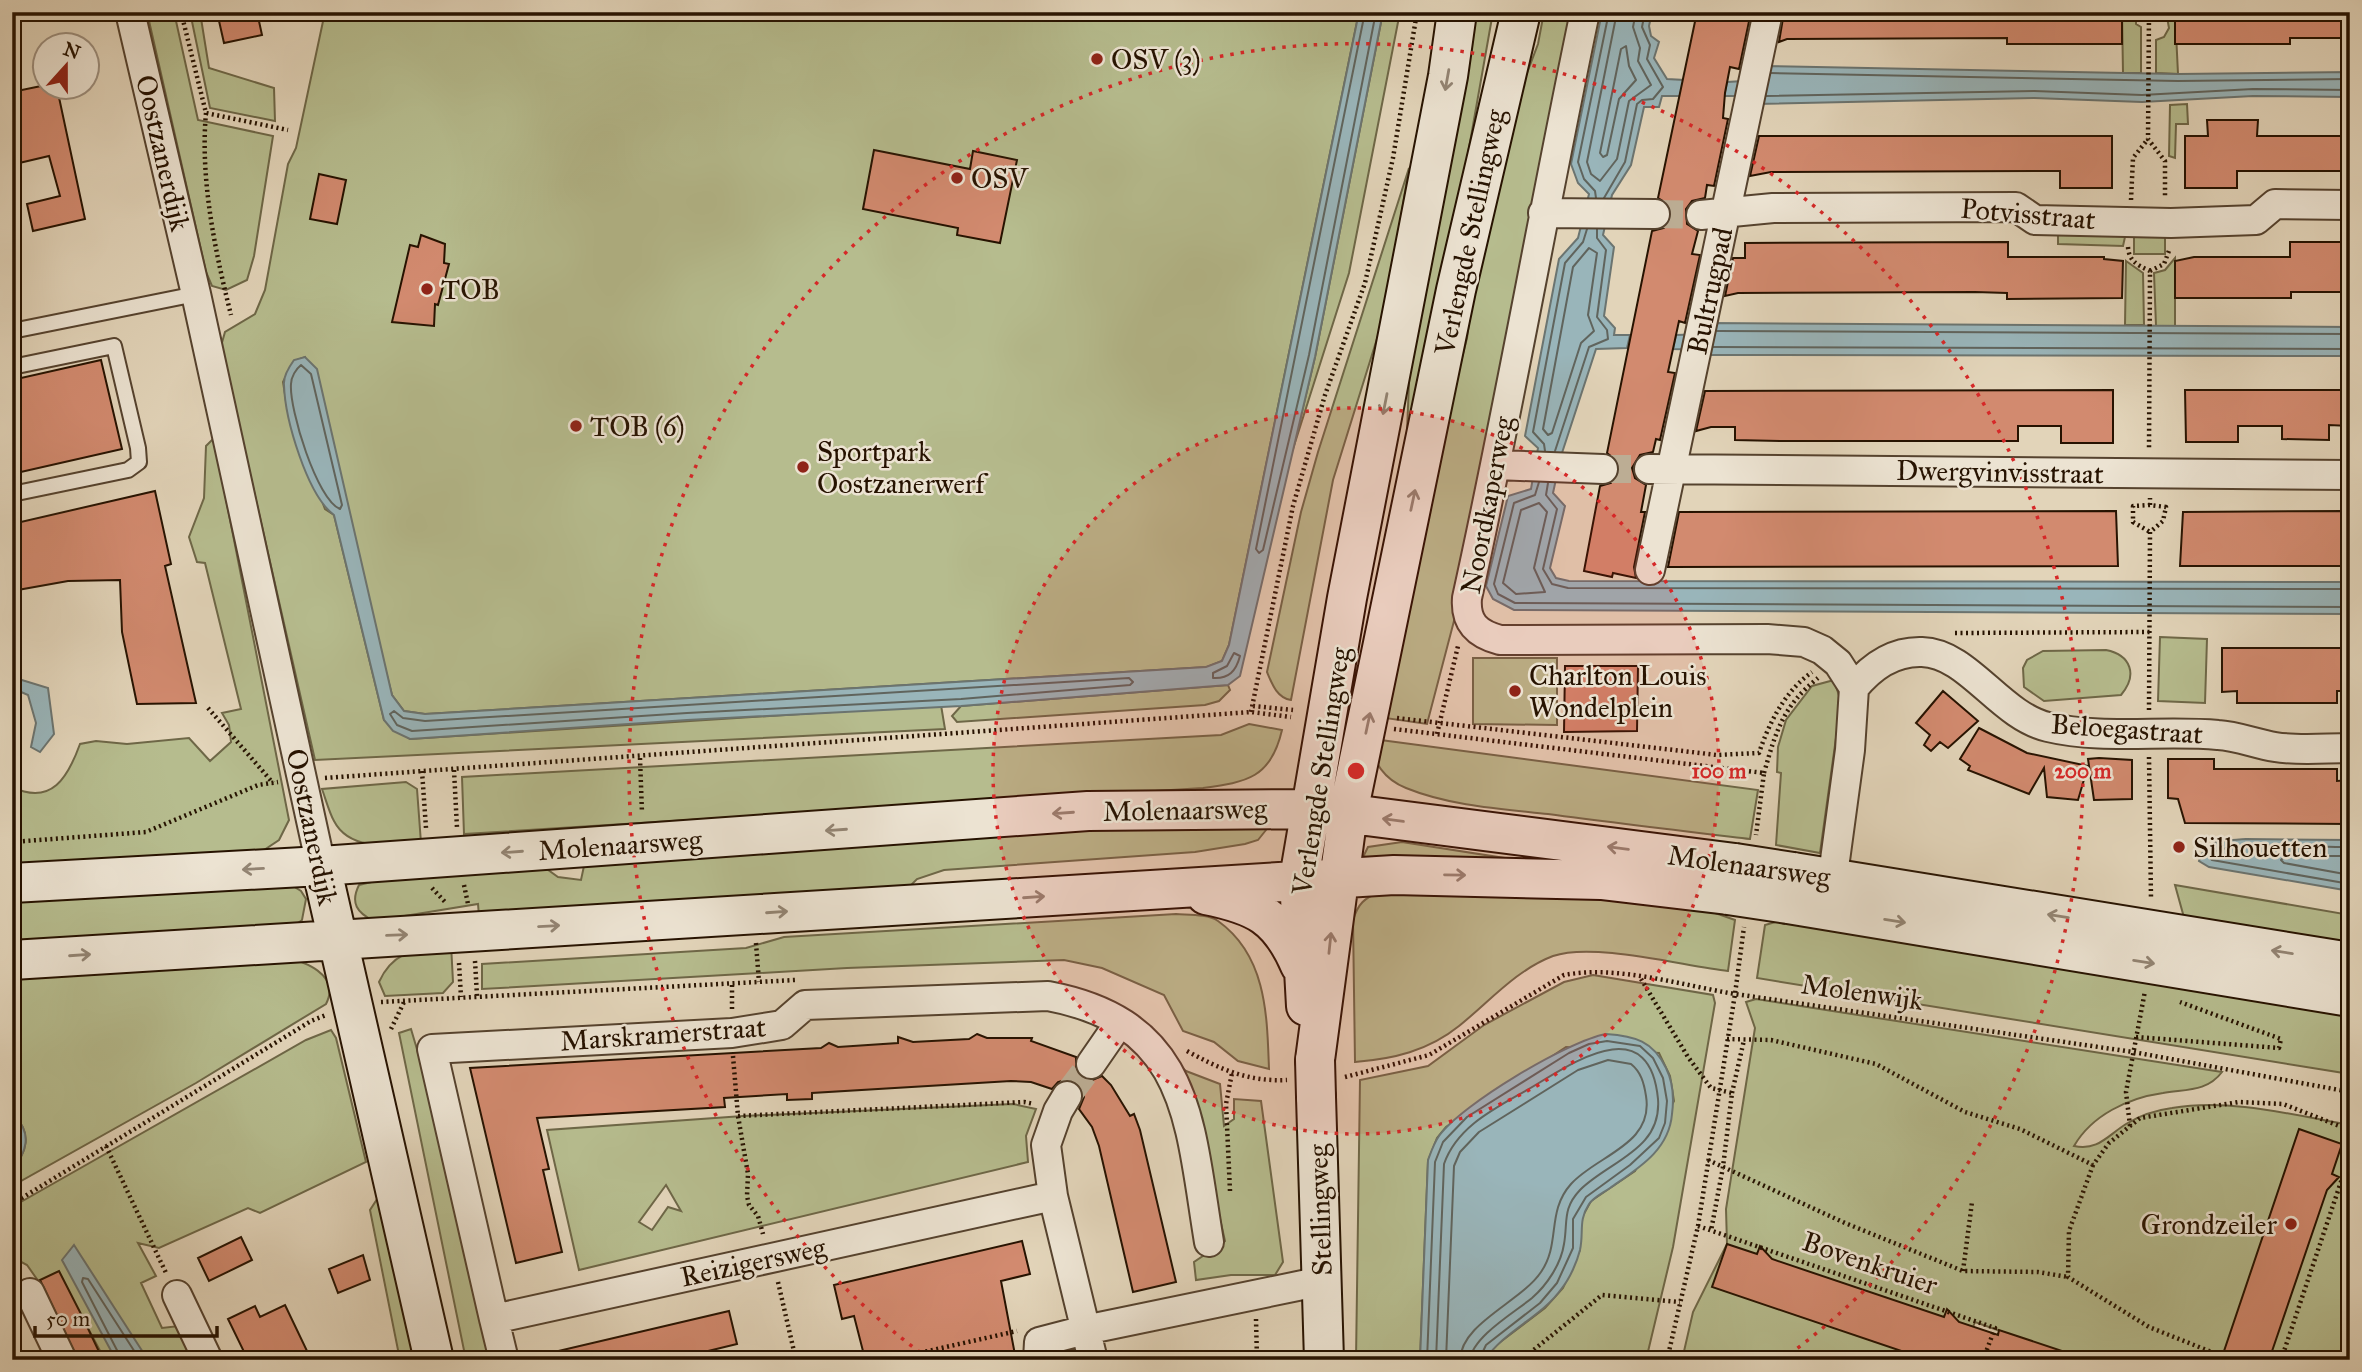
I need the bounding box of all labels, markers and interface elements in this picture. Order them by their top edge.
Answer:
north arrow [32,32,102,102]
text: N [60,37,84,64]
place label: OSV (3) [1111,42,1201,77]
marker: OSV (3) [1089,51,1105,67]
one-way arrow [1440,68,1453,91]
street label: Oostzanerdijk [128,71,198,235]
street label: Verlengde Stellingweg [1427,105,1513,359]
place label: OSV [971,161,1029,196]
marker: OSV [949,170,965,186]
street label: Potvisstraat [1959,191,2097,237]
street label: Bultrugpad [1679,224,1741,358]
place label: TOB [441,272,500,307]
marker: TOB [419,281,435,297]
one-way arrow [1378,392,1391,415]
place label: TOB (6) [590,409,685,444]
street label: Noordkaperweg [1453,412,1522,597]
marker: TOB (6) [568,418,584,434]
place label: Sportpark Oostzanerwerf [817,434,989,501]
street label: Dwergvinvisstraat [1896,453,2104,491]
marker: Sportpark Oostzanerwerf [795,459,811,475]
one-way arrow [1407,489,1421,512]
street label: Verlengde Stellingweg [1284,644,1358,898]
place label: Charlton Louis Wondelplein [1529,658,1707,725]
marker: Charlton Louis Wondelplein [1507,683,1523,699]
street label: Beloegastraat [2050,706,2204,752]
one-way arrow [1361,712,1375,735]
street label: Oostzanerdijk [278,745,346,909]
text: 100 m [1692,758,1747,784]
text: 200 m [2055,758,2112,784]
centre of rings [1344,759,1368,783]
street label: Molenaarsweg [1103,791,1268,829]
one-way arrow [1052,807,1075,820]
one-way arrow [1382,813,1405,826]
street label: Molenaarsweg [537,822,704,868]
one-way arrow [826,824,848,837]
place label: Silhouetten [2193,830,2327,865]
street label: Molenaarsweg [1665,837,1834,895]
marker: Silhouetten [2171,839,2187,855]
one-way arrow [1608,842,1630,855]
one-way arrow [500,846,523,859]
one-way arrow [241,863,264,876]
one-way arrow [1443,869,1466,882]
one-way arrow [1022,890,1045,903]
one-way arrow [766,906,789,919]
one-way arrow [2047,909,2069,922]
one-way arrow [1883,915,1906,928]
one-way arrow [538,919,560,932]
one-way arrow [385,929,408,942]
one-way arrow [1324,932,1337,955]
one-way arrow [2271,945,2294,958]
one-way arrow [69,948,91,961]
one-way arrow [2132,956,2155,969]
street label: Molenwijk [1799,966,1925,1018]
street label: Marskramerstraat [559,1009,767,1059]
street label: Stellingweg [1300,1143,1340,1277]
place label: Grondzeiler [2141,1207,2277,1242]
marker: Grondzeiler [2283,1216,2299,1232]
street label: Bovenkruier [1798,1224,1943,1303]
street label: Reizigersweg [677,1229,830,1294]
scale bar [35,1295,217,1339]
text: 50 m [46,1306,91,1332]

